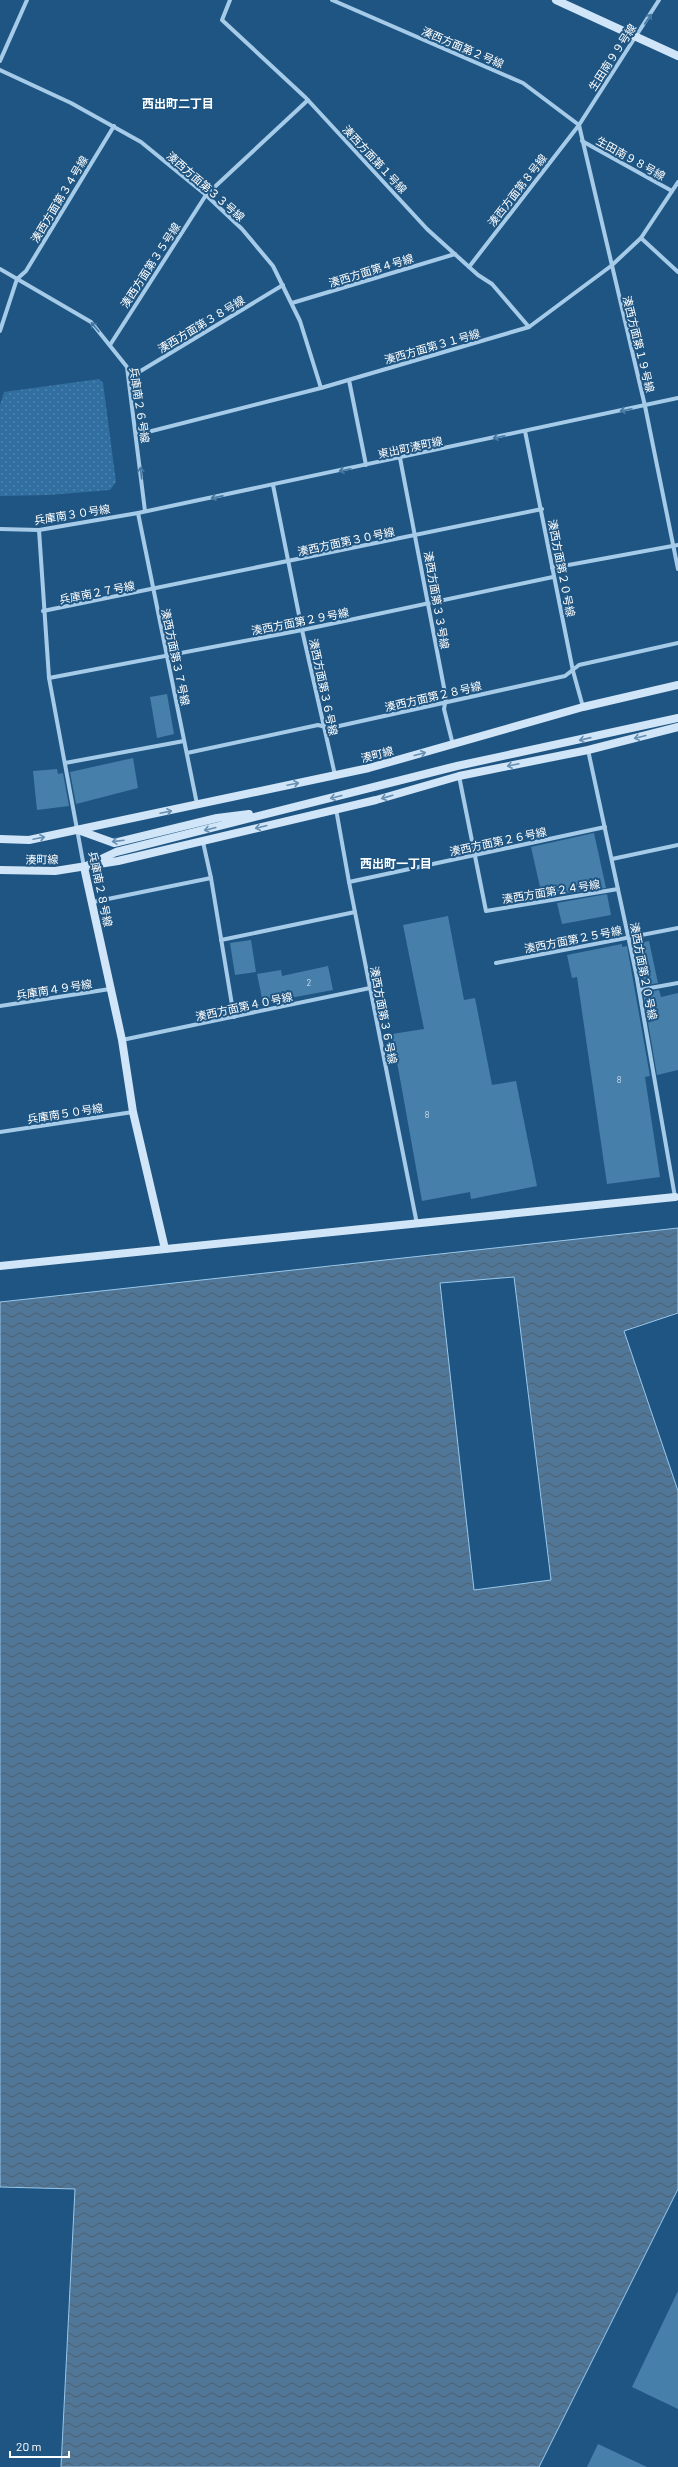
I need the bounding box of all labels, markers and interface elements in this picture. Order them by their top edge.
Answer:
one-way arrow [644,14,652,25]
street label: 生田南９９号線 [586,21,638,93]
street label: 湊西方面第２号線 [420,24,506,70]
district label: 西出町二丁目 [142,96,214,110]
street label: 湊西方面第１号線 [340,122,410,196]
street label: 生田南９８号線 [594,134,668,182]
street label: 湊西方面第３３号線 [164,149,248,223]
street label: 湊西方面第８号線 [485,151,549,229]
street label: 湊西方面第３４号線 [28,153,90,245]
street label: 湊西方面第３５号線 [118,220,182,310]
street label: 湊西方面第４号線 [327,251,415,289]
street label: 湊西方面第３８号線 [155,293,247,355]
street label: 湊西方面第１９号線 [621,294,657,394]
one-way arrow [90,322,99,332]
street label: 湊西方面第３１号線 [383,326,481,366]
street label: 兵庫南２６号線 [128,366,152,444]
one-way arrow [620,406,633,414]
one-way arrow [493,433,506,441]
street label: 東出町湊町線 [376,434,444,460]
one-way arrow [137,466,144,479]
one-way arrow [338,467,351,475]
one-way arrow [211,493,224,501]
street label: 兵庫南３０号線 [33,502,111,526]
street label: 湊西方面第２０号線 [546,518,578,618]
street label: 湊西方面第３０号線 [296,524,396,558]
street label: 湊西方面第３３号線 [422,550,452,650]
street label: 兵庫南２７号線 [58,578,136,606]
street label: 湊西方面第２９号線 [250,605,350,637]
street label: 湊西方面第３７号線 [159,607,193,707]
street label: 湊西方面第３６号線 [307,637,341,737]
street label: 湊西方面第２８号線 [383,679,483,713]
one-way arrow [634,733,647,741]
one-way arrow [579,736,592,744]
street label: 湊町線 [359,743,395,765]
one-way arrow [413,750,426,757]
one-way arrow [507,761,520,769]
one-way arrow [286,780,299,788]
one-way arrow [381,793,394,801]
one-way arrow [330,794,343,802]
one-way arrow [159,807,172,815]
one-way arrow [255,824,268,832]
street label: 湊西方面第２６号線 [448,824,548,858]
one-way arrow [204,825,217,833]
one-way arrow [32,833,45,841]
one-way arrow [112,837,125,845]
street label: 兵庫南２８号線 [87,850,115,928]
street label: 湊町線 [25,852,59,866]
district label: 西出町一丁目 [360,856,432,870]
street label: 湊西方面第２４号線 [501,877,601,905]
street label: 湊西方面第２０号線 [628,921,660,1021]
street label: 湊西方面第２５号線 [523,923,623,955]
street label: 湊西方面第３６号線 [368,965,400,1065]
street label: 兵庫南４９号線 [15,977,93,1001]
house number: 2 [307,977,312,988]
street label: 湊西方面第４０号線 [194,989,294,1023]
house number: 8 [617,1074,622,1085]
street label: 兵庫南５０号線 [26,1101,104,1125]
house number: 8 [425,1109,430,1120]
scale bar [10,2433,69,2459]
text: 20 m [16,2439,42,2453]

